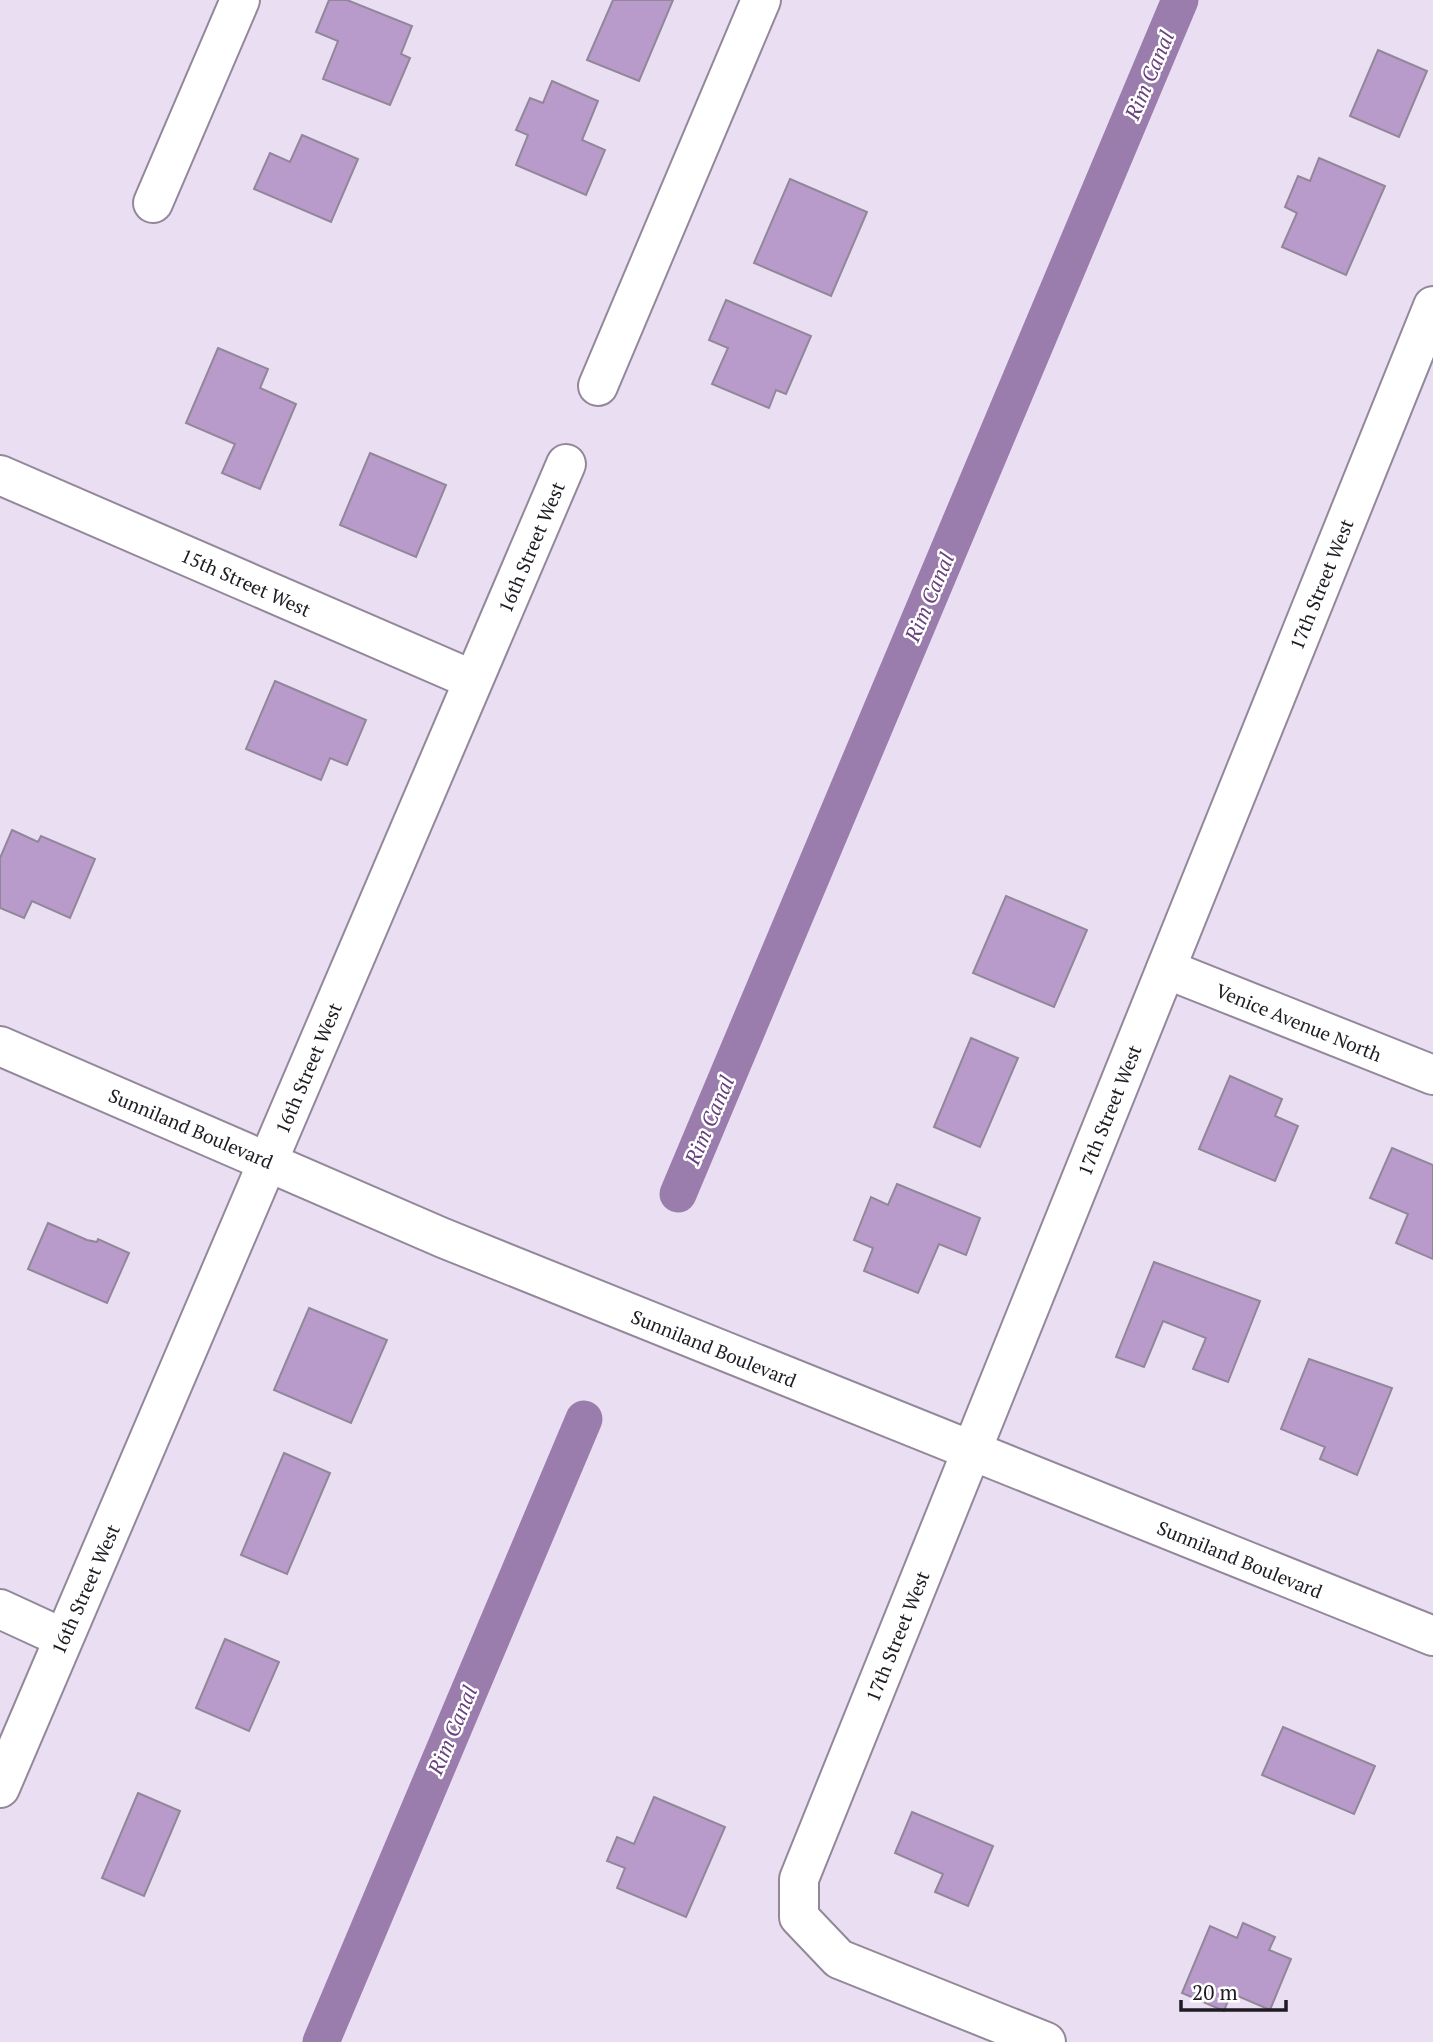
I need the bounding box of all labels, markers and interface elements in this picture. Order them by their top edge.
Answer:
water label: Rim Canal [1117,26,1180,125]
street label: 16th Street West [492,478,570,616]
street label: 17th Street West [1283,515,1359,653]
street label: 15th Street West [177,542,315,622]
water label: Rim Canal [897,548,960,647]
street label: Venice Avenue North [1212,977,1386,1067]
street label: 16th Street West [269,999,347,1137]
street label: 17th Street West [1071,1041,1147,1179]
water label: Rim Canal [677,1071,740,1170]
street label: Sunniland Boulevard [105,1082,277,1174]
street label: Sunniland Boulevard [628,1303,801,1393]
street label: Sunniland Boulevard [1154,1514,1327,1604]
street label: 16th Street West [45,1520,125,1658]
street label: 17th Street West [859,1567,935,1705]
water label: Rim Canal [420,1681,483,1780]
scale bar [1181,1968,1286,2012]
text: 20 m [1192,1978,1238,2006]

